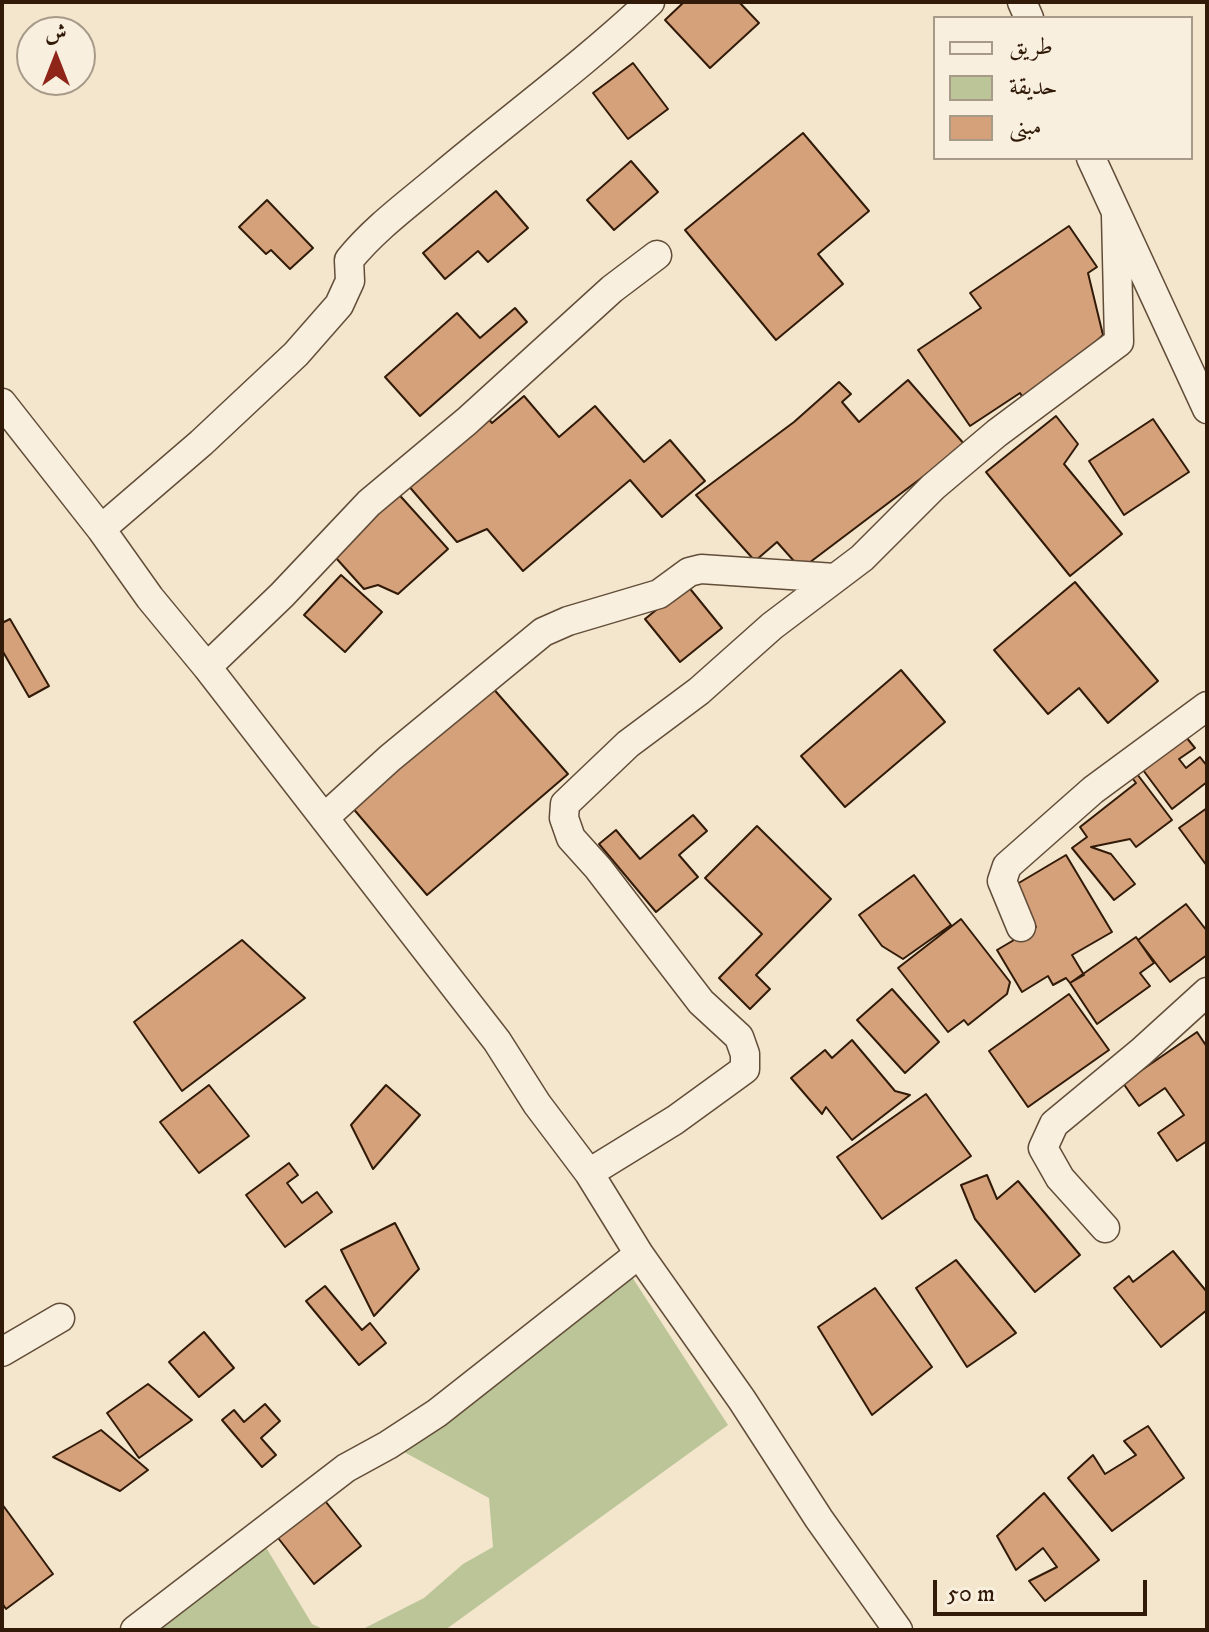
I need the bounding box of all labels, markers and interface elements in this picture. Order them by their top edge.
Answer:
north arrow [16,16,96,96]
legend [933,16,1193,160]
text: ش [45,20,67,47]
text: طريق [1009,32,1053,62]
text: حديقة [1009,72,1058,102]
text: مبنى [1009,112,1042,142]
scale bar [937,1564,1151,1614]
text: 50 m [947,1579,995,1609]

